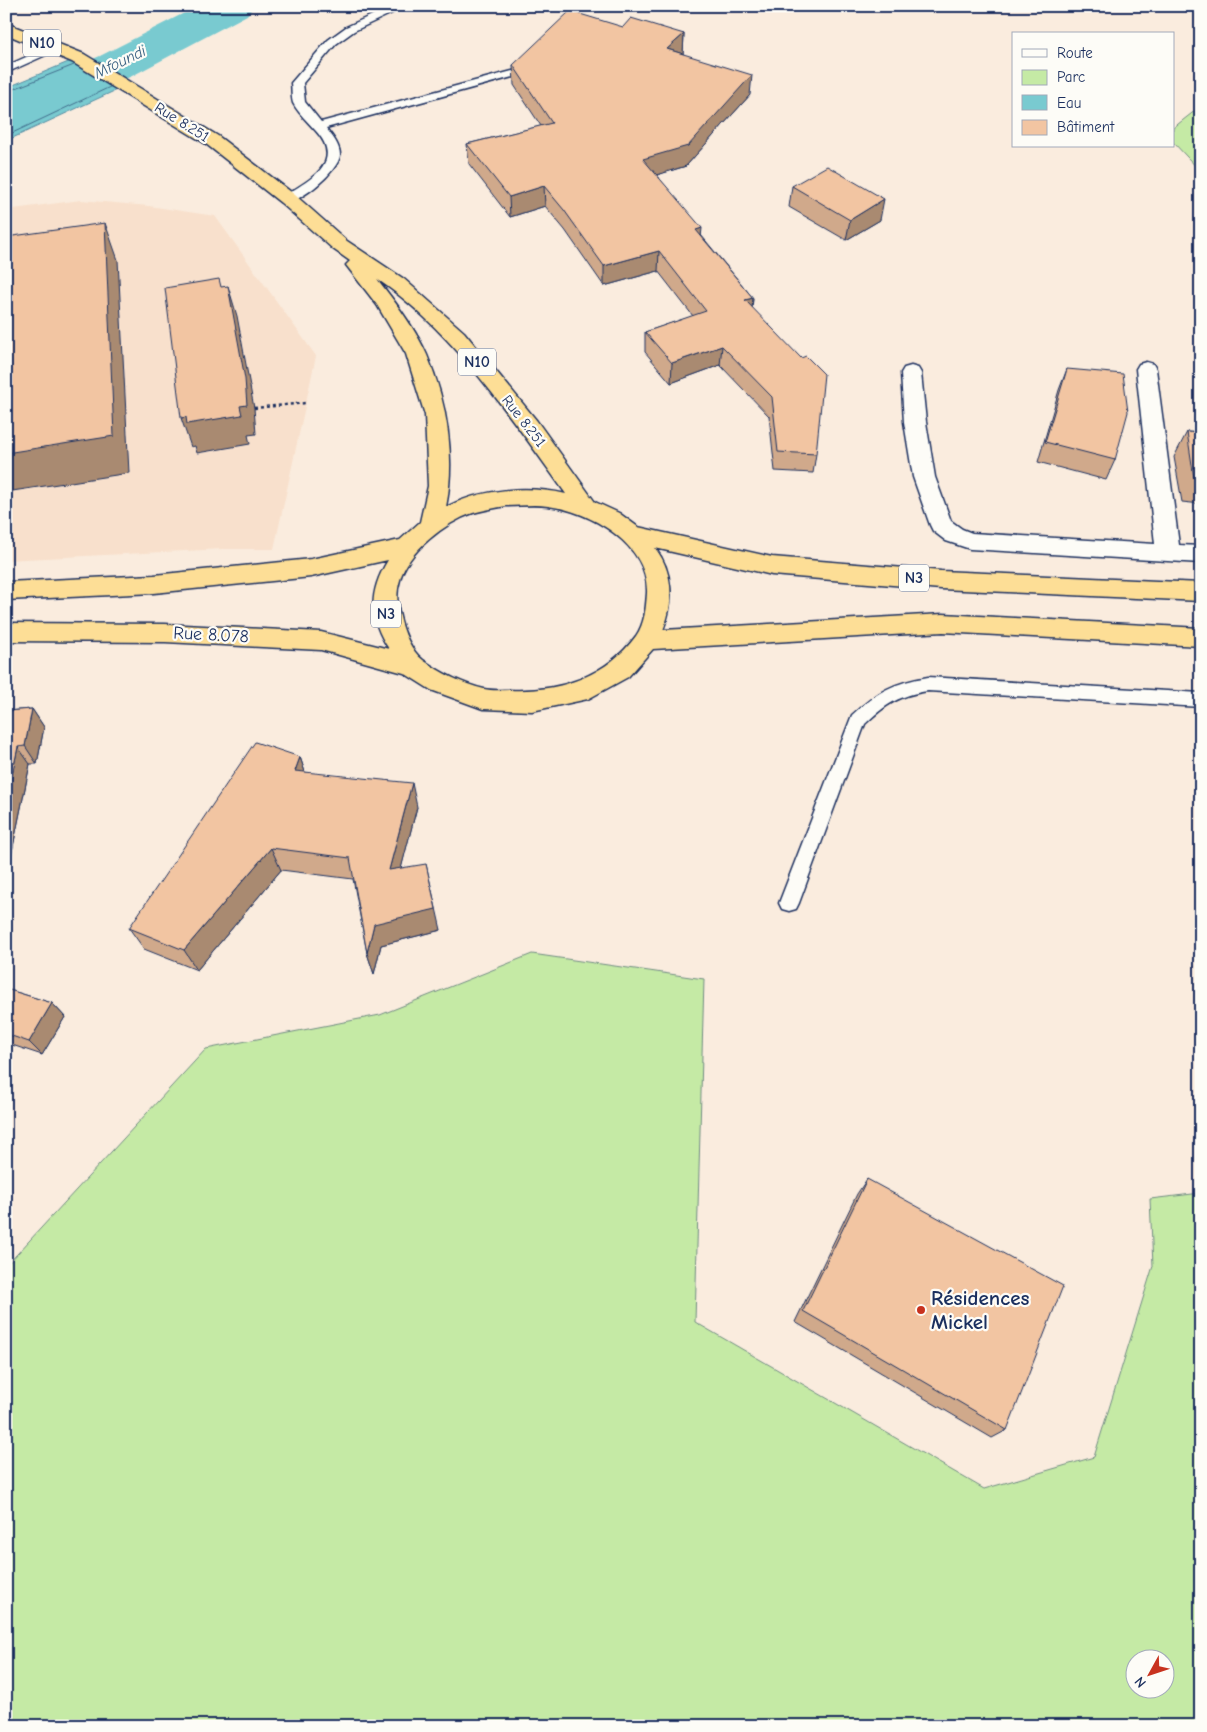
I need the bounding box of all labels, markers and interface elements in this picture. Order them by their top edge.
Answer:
road number: N10 [23,29,61,56]
legend [1012,32,1174,148]
water label: Mfoundi [90,42,149,83]
text: Route [1057,44,1093,62]
text: Parc [1057,68,1085,86]
text: Eau [1057,94,1081,112]
street label: Rue 8.251 [151,98,213,146]
text: Bâtiment [1057,118,1115,136]
road number: N10 [458,348,496,376]
street label: Rue 8.251 [498,391,550,451]
road number: N3 [899,564,929,592]
road number: N3 [371,600,401,628]
street label: Rue 8.078 [173,623,249,647]
place label: Résidences Mickel [931,1286,1029,1334]
marker: Résidences Mickel [915,1304,927,1316]
north arrow [1124,1650,1174,1700]
text: N [1131,1673,1150,1691]

